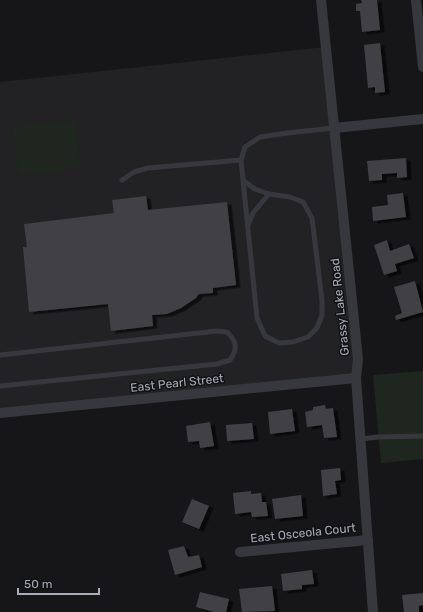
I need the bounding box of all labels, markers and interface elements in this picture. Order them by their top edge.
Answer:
street label: Grassy Lake Road [328,258,352,356]
street label: East Pearl Street [130,371,225,395]
street label: East Osceola Court [250,520,357,545]
scale bar [18,570,99,596]
text: 50 m [24,577,52,591]

